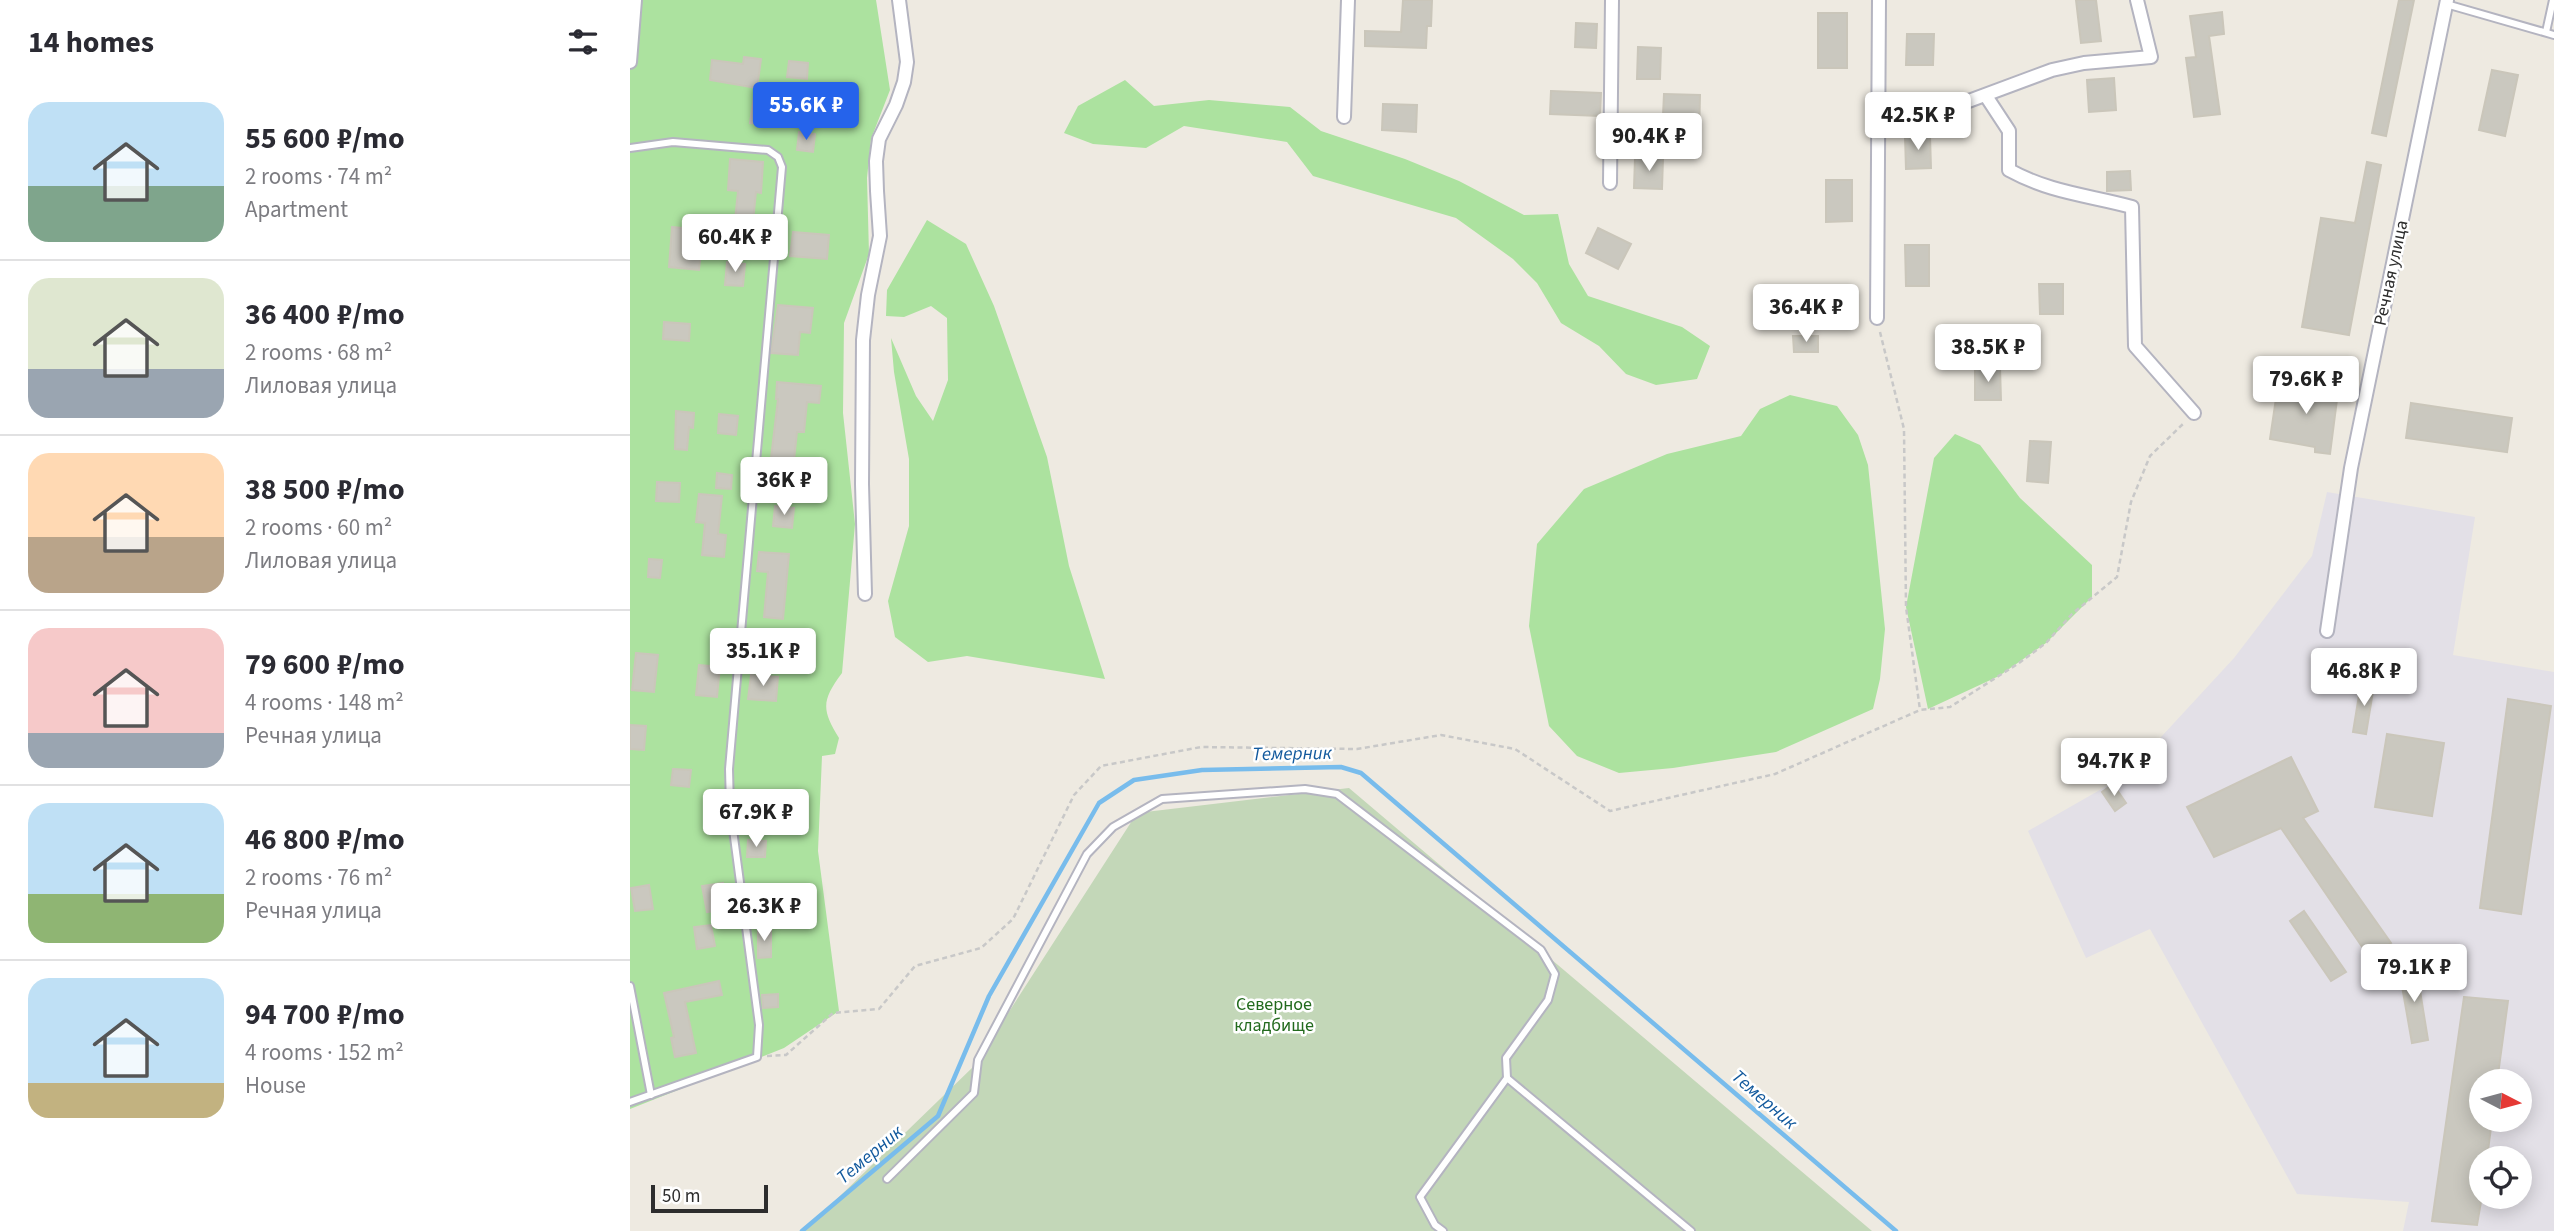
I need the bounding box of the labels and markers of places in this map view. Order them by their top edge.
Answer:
pin: 55.6K ₽ [741,82,871,142]
pin: 42.5K ₽ [1853,92,1983,152]
pin: 90.4K ₽ [1584,114,1714,173]
pin: 60.4K ₽ [670,215,800,274]
pin: 36.4K ₽ [1741,284,1871,344]
pin: 38.5K ₽ [1923,324,2053,384]
pin: 79.6K ₽ [2241,356,2371,416]
pin: 36K ₽ [735,458,833,517]
pin: 35.1K ₽ [698,628,828,688]
pin: 46.8K ₽ [2299,648,2429,708]
pin: 94.7K ₽ [2049,738,2179,798]
pin: 67.9K ₽ [691,790,821,849]
pin: 26.3K ₽ [699,884,829,943]
pin: 79.1K ₽ [2349,944,2479,1004]

